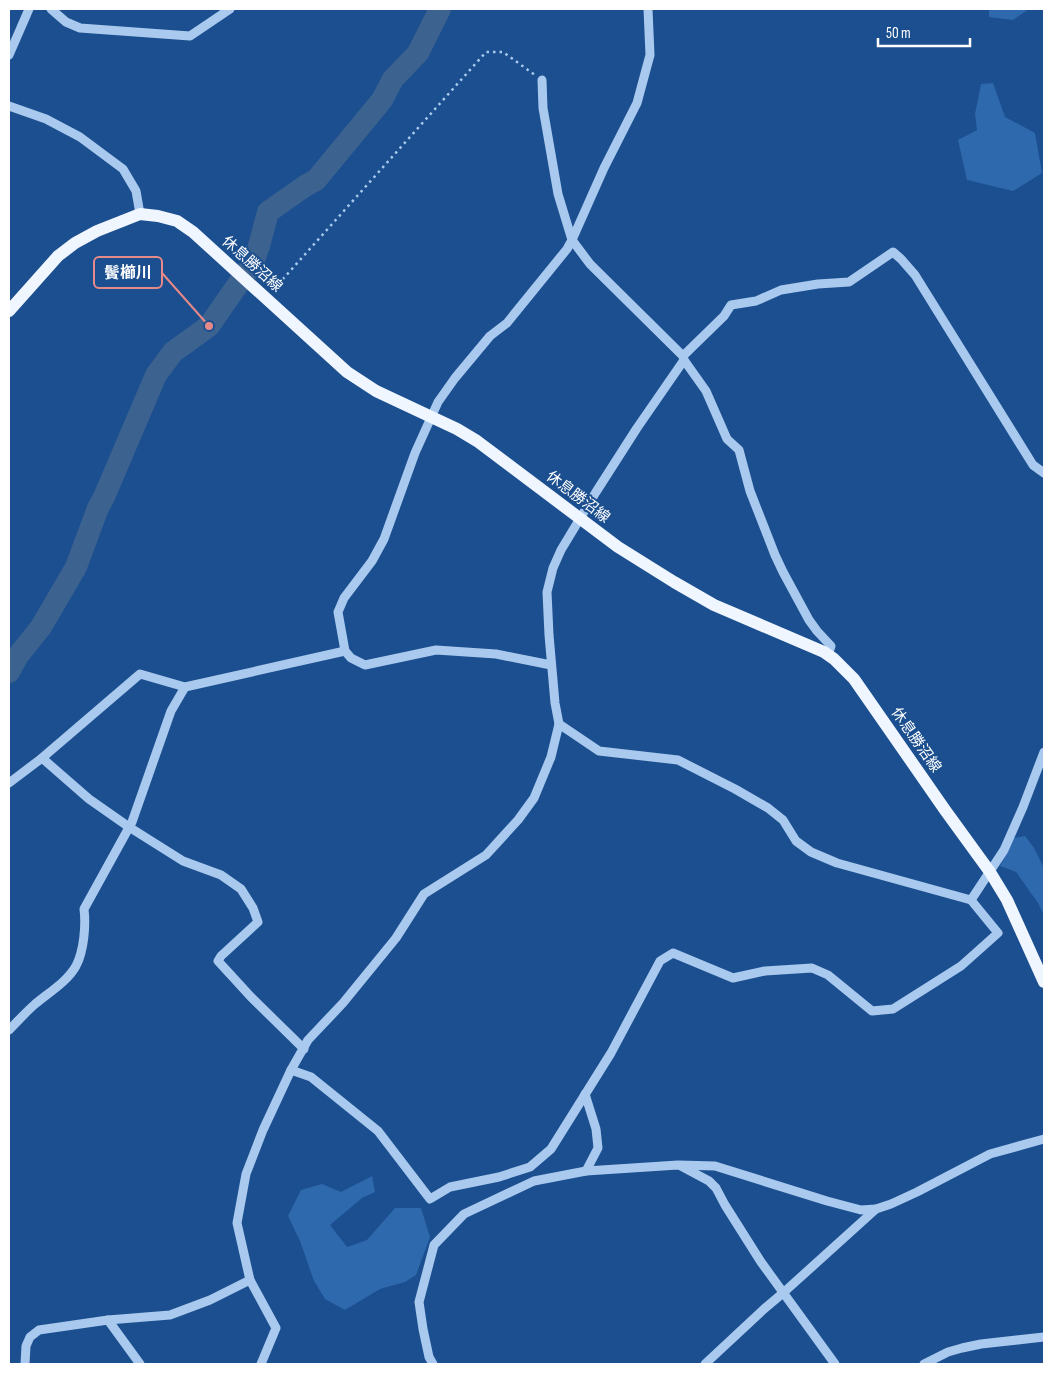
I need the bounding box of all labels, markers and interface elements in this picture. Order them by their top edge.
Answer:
scale bar [878,15,970,47]
text: 50 m [886,24,911,43]
street label: 休息勝沼線 [218,232,286,296]
callout: 鬢櫛川 [94,257,162,288]
text: 鬢櫛川 [104,264,152,283]
street label: 休息勝沼線 [542,467,614,527]
street label: 休息勝沼線 [887,704,945,776]

